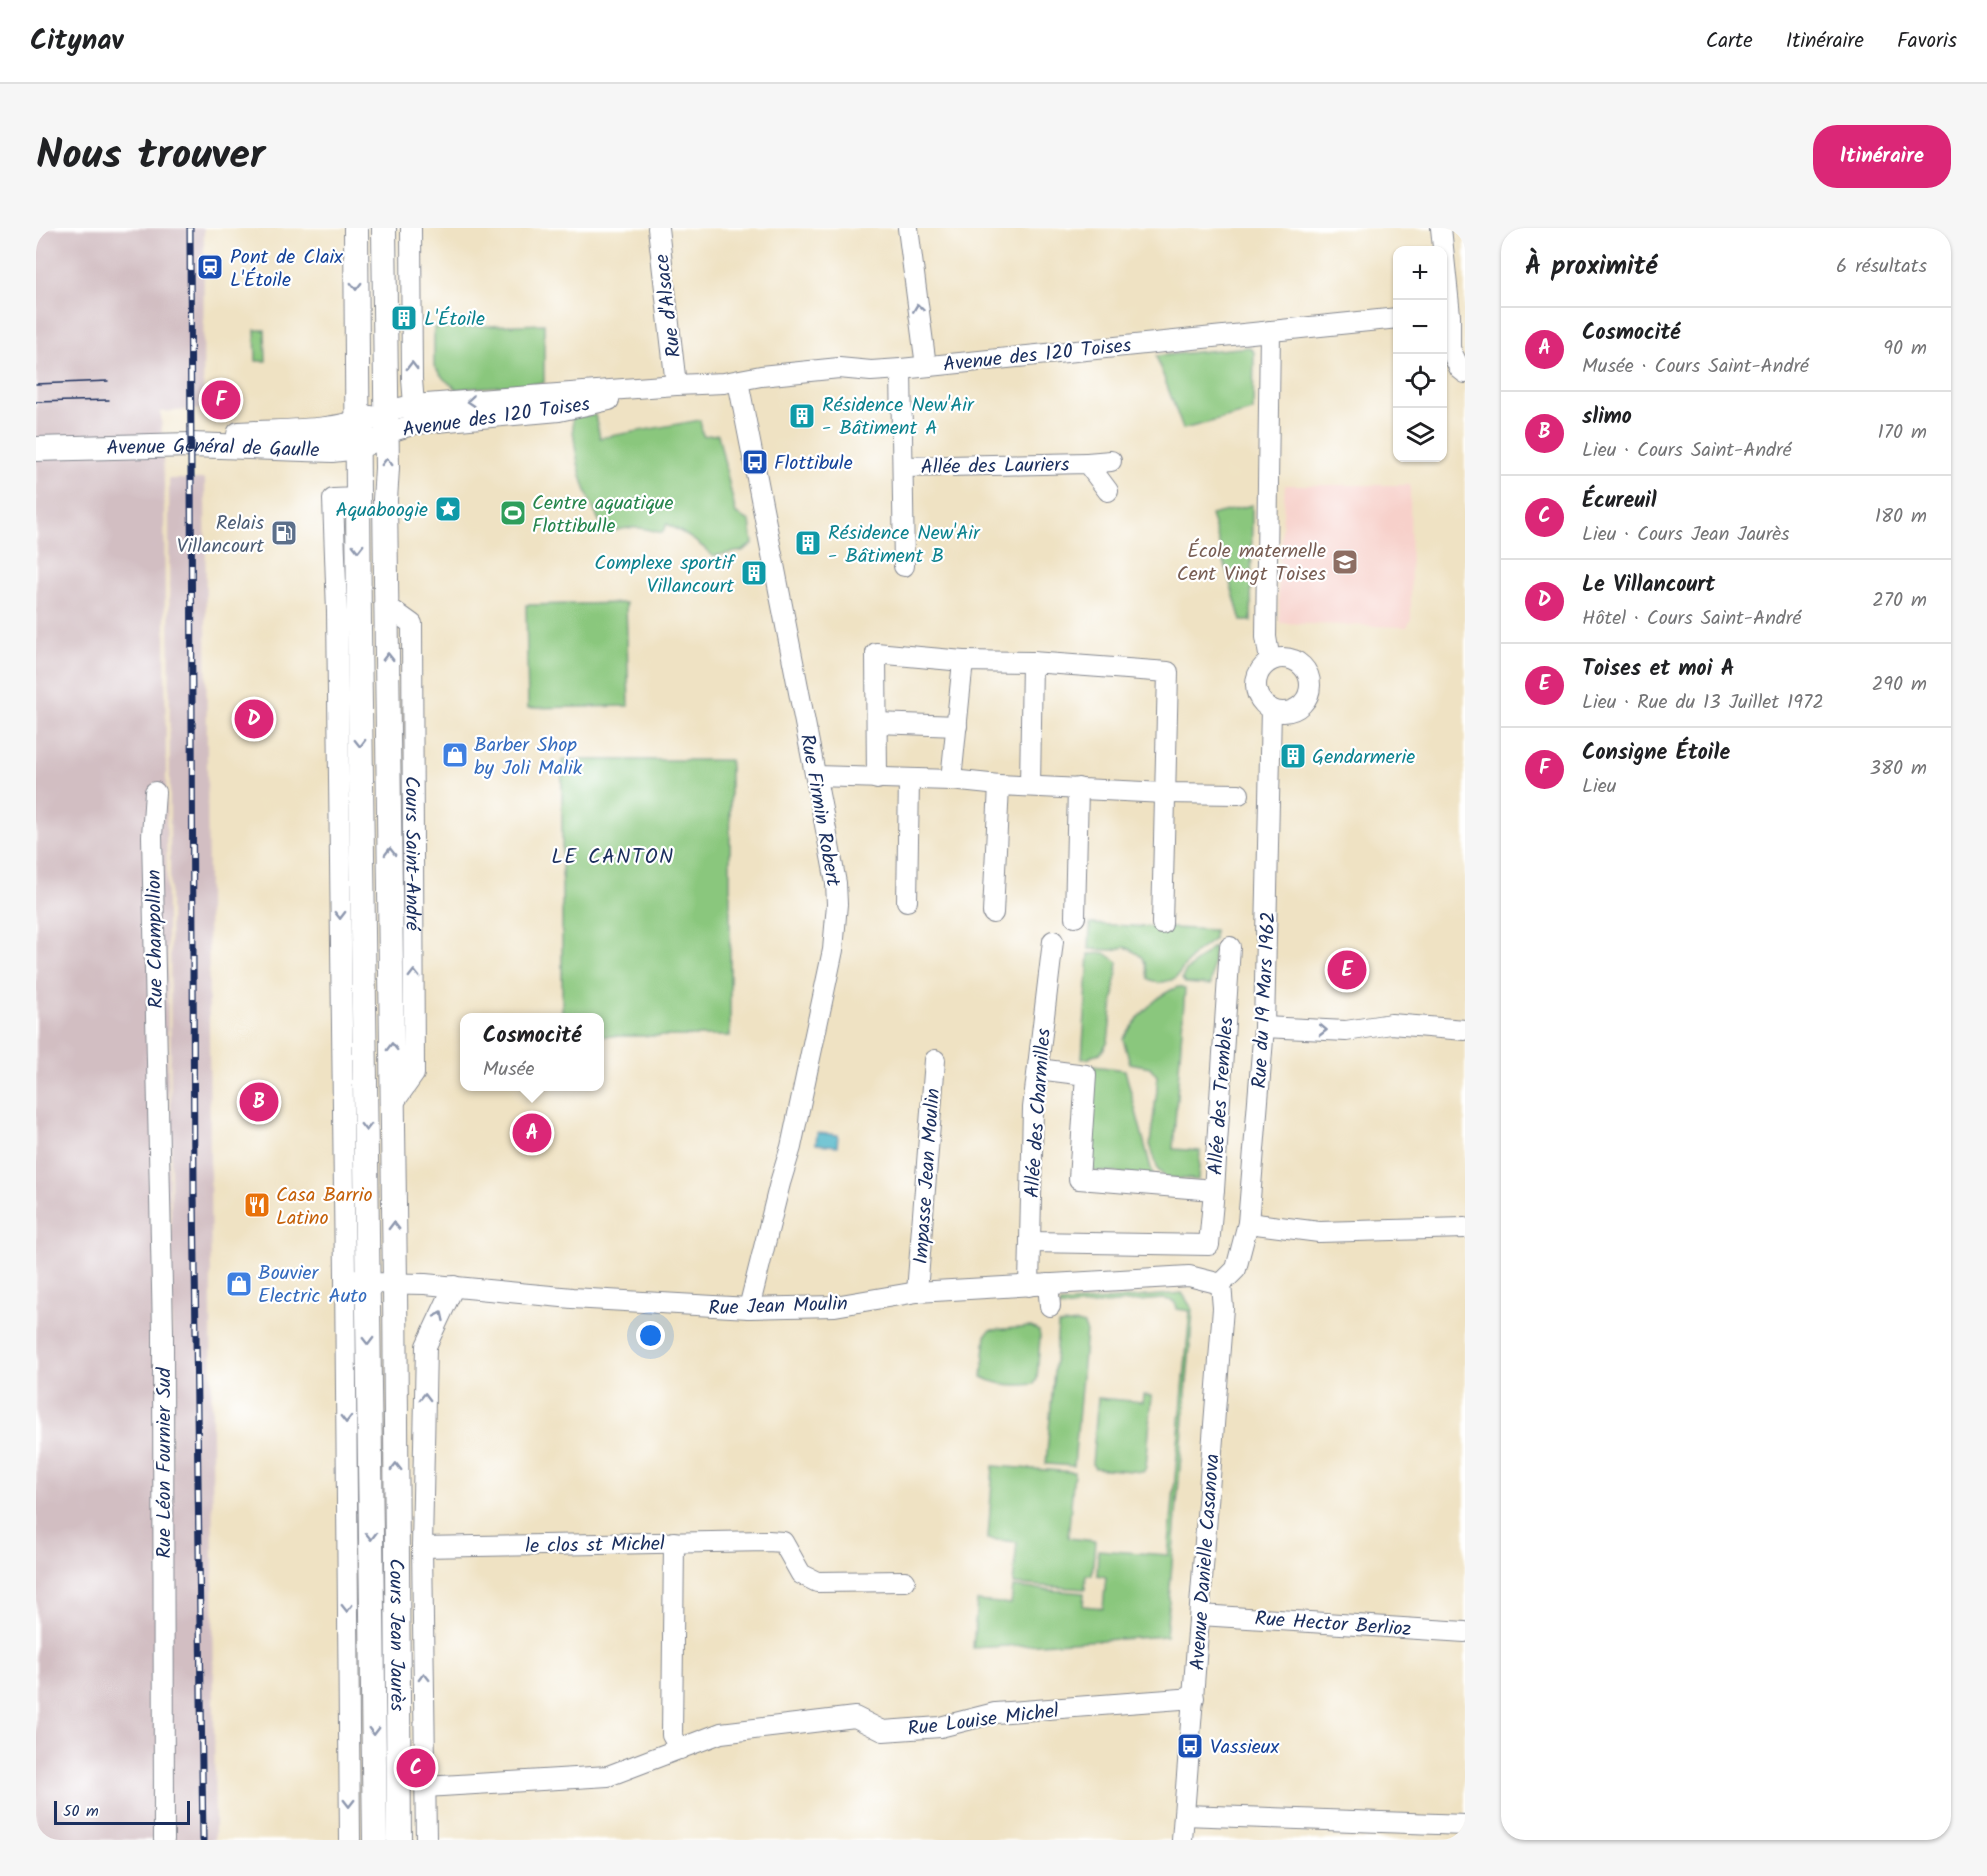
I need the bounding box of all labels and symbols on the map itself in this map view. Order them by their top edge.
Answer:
place label: Pont de Claix L'Étoile [230,242,343,297]
station icon: Pont de Claix L'Étoile [195,252,225,282]
street label: Rue d'Alsace [647,252,691,359]
one-way arrow [349,282,362,291]
building icon: L'Étoile [389,303,419,333]
one-way arrow [913,303,925,312]
place label: L'Étoile [424,304,485,336]
street label: Avenue des 120 Toises [942,330,1133,382]
one-way arrow [406,361,418,370]
pin: F [202,378,240,423]
street label: Avenue des 120 Toises [401,389,593,447]
place label: Résidence New'Air - Bâtiment A [822,390,975,445]
one-way arrow [467,394,476,407]
building icon: Résidence New'Air - Bâtiment A [787,401,817,431]
street label: Avenue Général de Gaulle [106,431,320,468]
bus stop icon: Flottibule [740,447,770,477]
place label: Flottibule [774,448,853,480]
street label: Allée des Lauriers [920,450,1070,484]
one-way arrow [381,458,393,467]
place label: Centre aquatique Flottibulle [532,488,673,543]
place icon: Aquaboogie [433,494,463,524]
place label: Aquaboogie [335,495,428,527]
sports icon: Centre aquatique Flottibulle [498,498,528,528]
place label: Relais Villancourt [177,508,264,563]
fuel station icon: Relais Villancourt [269,518,299,548]
place label: Résidence New'Air - Bâtiment B [828,518,981,573]
building icon: Résidence New'Air - Bâtiment B [793,528,823,558]
place label: École maternelle Cent Vingt Toises [1177,536,1326,591]
one-way arrow [352,543,364,552]
school or university icon: École maternelle Cent Vingt Toises [1330,547,1360,577]
place label: Complexe sportif Villancourt [594,548,736,603]
building icon: Complexe sportif Villancourt [739,558,769,588]
one-way arrow [381,653,394,662]
pin: D [234,696,274,742]
place label: Barber Shop by Joli Malik [474,730,583,785]
street label: Rue Firmin Robert [790,732,848,889]
one-way arrow [354,738,367,747]
shop icon: Barber Shop by Joli Malik [440,740,470,770]
building icon: Gendarmerie [1278,741,1308,771]
place label: Gendarmerie [1312,742,1415,774]
street label: Cours Saint-André [395,776,427,932]
district label: LE CANTON [551,841,675,874]
one-way arrow [384,848,396,857]
street label: Rue Champollion [139,869,173,1009]
one-way arrow [334,910,346,919]
street label: Rue du 19 Mars 1962 [1244,911,1286,1089]
pin: E [1328,948,1366,992]
one-way arrow [408,969,420,978]
street label: Allée des Trembles [1201,1016,1244,1176]
one-way arrow [1318,1024,1327,1037]
street label: Allée des Charmilles [1017,1027,1061,1199]
one-way arrow [386,1043,398,1052]
pin: B [240,1080,278,1124]
street label: Impasse Jean Moulin [906,1087,950,1265]
pin: A [512,1110,552,1156]
one-way arrow [360,1122,372,1131]
place label: Casa Barrio Latino [276,1180,372,1235]
restaurant icon: Casa Barrio Latino [242,1190,272,1220]
one-way arrow [388,1221,401,1230]
place label: Bouvier Electric Auto [258,1258,367,1313]
shop icon: Bouvier Electric Auto [224,1269,254,1299]
street label: Rue Jean Moulin [708,1289,848,1325]
one-way arrow [433,1312,445,1323]
your location [636,1321,665,1350]
one-way arrow [362,1337,375,1346]
street label: Rue Léon Fournier Sud [149,1367,181,1558]
one-way arrow [418,1392,431,1401]
one-way arrow [339,1414,352,1423]
street label: Avenue Danielle Casanova [1182,1453,1230,1672]
one-way arrow [390,1462,402,1471]
street label: le clos st Michel [525,1529,665,1563]
one-way arrow [365,1532,377,1541]
street label: Cours Jean Jaurès [379,1558,412,1712]
one-way arrow [341,1604,354,1613]
street label: Rue Hector Berlioz [1253,1604,1412,1646]
one-way arrow [418,1672,430,1681]
street label: Rue Louise Michel [906,1696,1061,1746]
one-way arrow [368,1727,380,1736]
bus stop icon: Vassieux [1175,1731,1205,1761]
place label: Vassieux [1210,1732,1279,1764]
pin: C [396,1746,436,1790]
scale bar [54,1798,190,1826]
one-way arrow [343,1799,355,1808]

